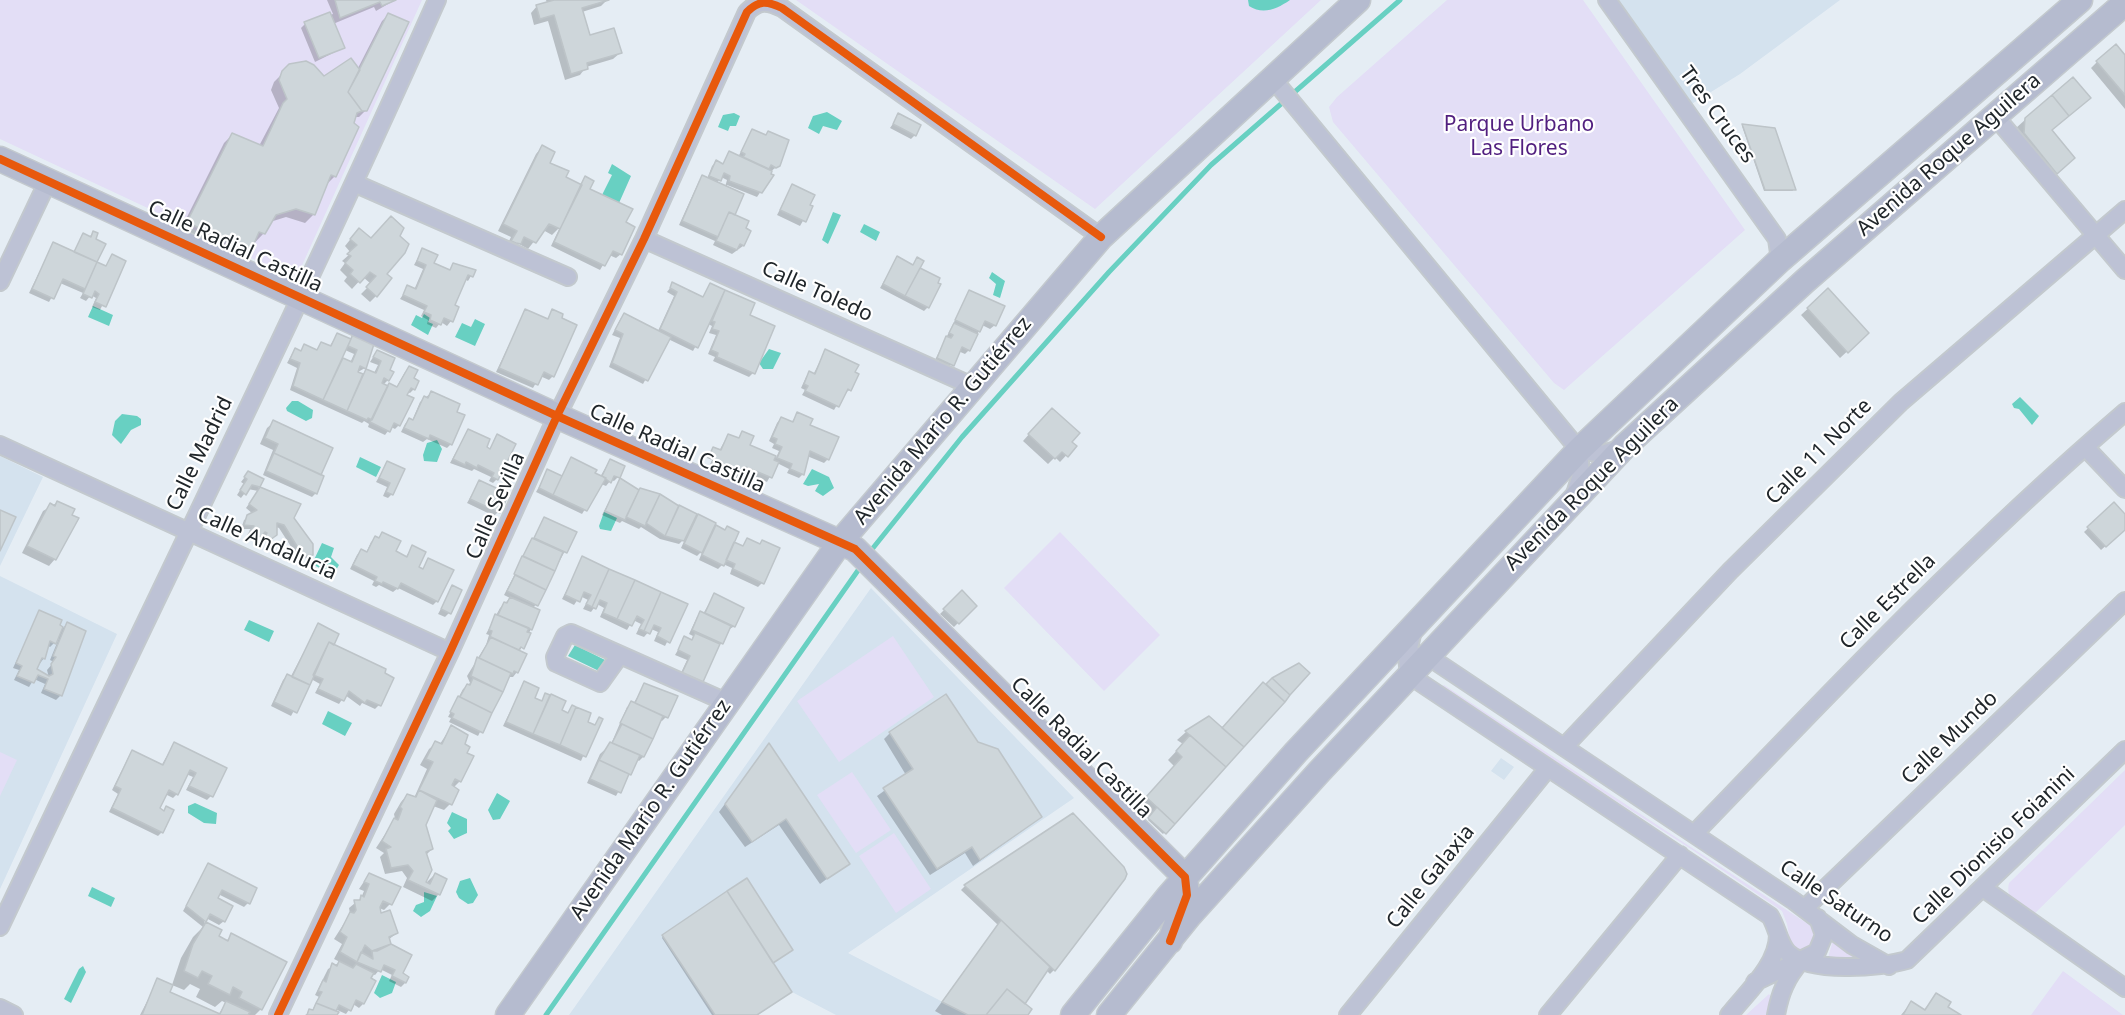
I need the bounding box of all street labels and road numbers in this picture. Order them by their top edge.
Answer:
street label: Tres Cruces [1674,62,1760,168]
street label: Avenida Roque Aguilera [1852,68,2046,242]
street label: Calle Radial Castilla [144,195,326,299]
street label: Calle Toledo [758,256,876,328]
street label: Avenida Mario R. Gutiérrez [849,312,1037,530]
street label: Avenida Roque Aguilera [1500,392,1684,576]
street label: Calle Madrid [162,393,238,515]
street label: Calle 11 Norte [1761,394,1877,510]
street label: Calle Radial Castilla [585,399,769,499]
street label: Calle Sevilla [461,448,531,564]
street label: Calle Andalucía [193,502,341,586]
street label: Calle Estrella [1835,549,1941,655]
street label: Calle Radial Castilla [1005,672,1157,824]
street label: Calle Mundo [1897,686,2003,790]
street label: Avenida Mario R. Gutiérrez [565,695,737,925]
street label: Calle Dionisio Foianini [1907,762,2081,930]
street label: Calle Galaxia [1382,820,1480,934]
street label: Calle Saturno [1774,855,1898,949]

